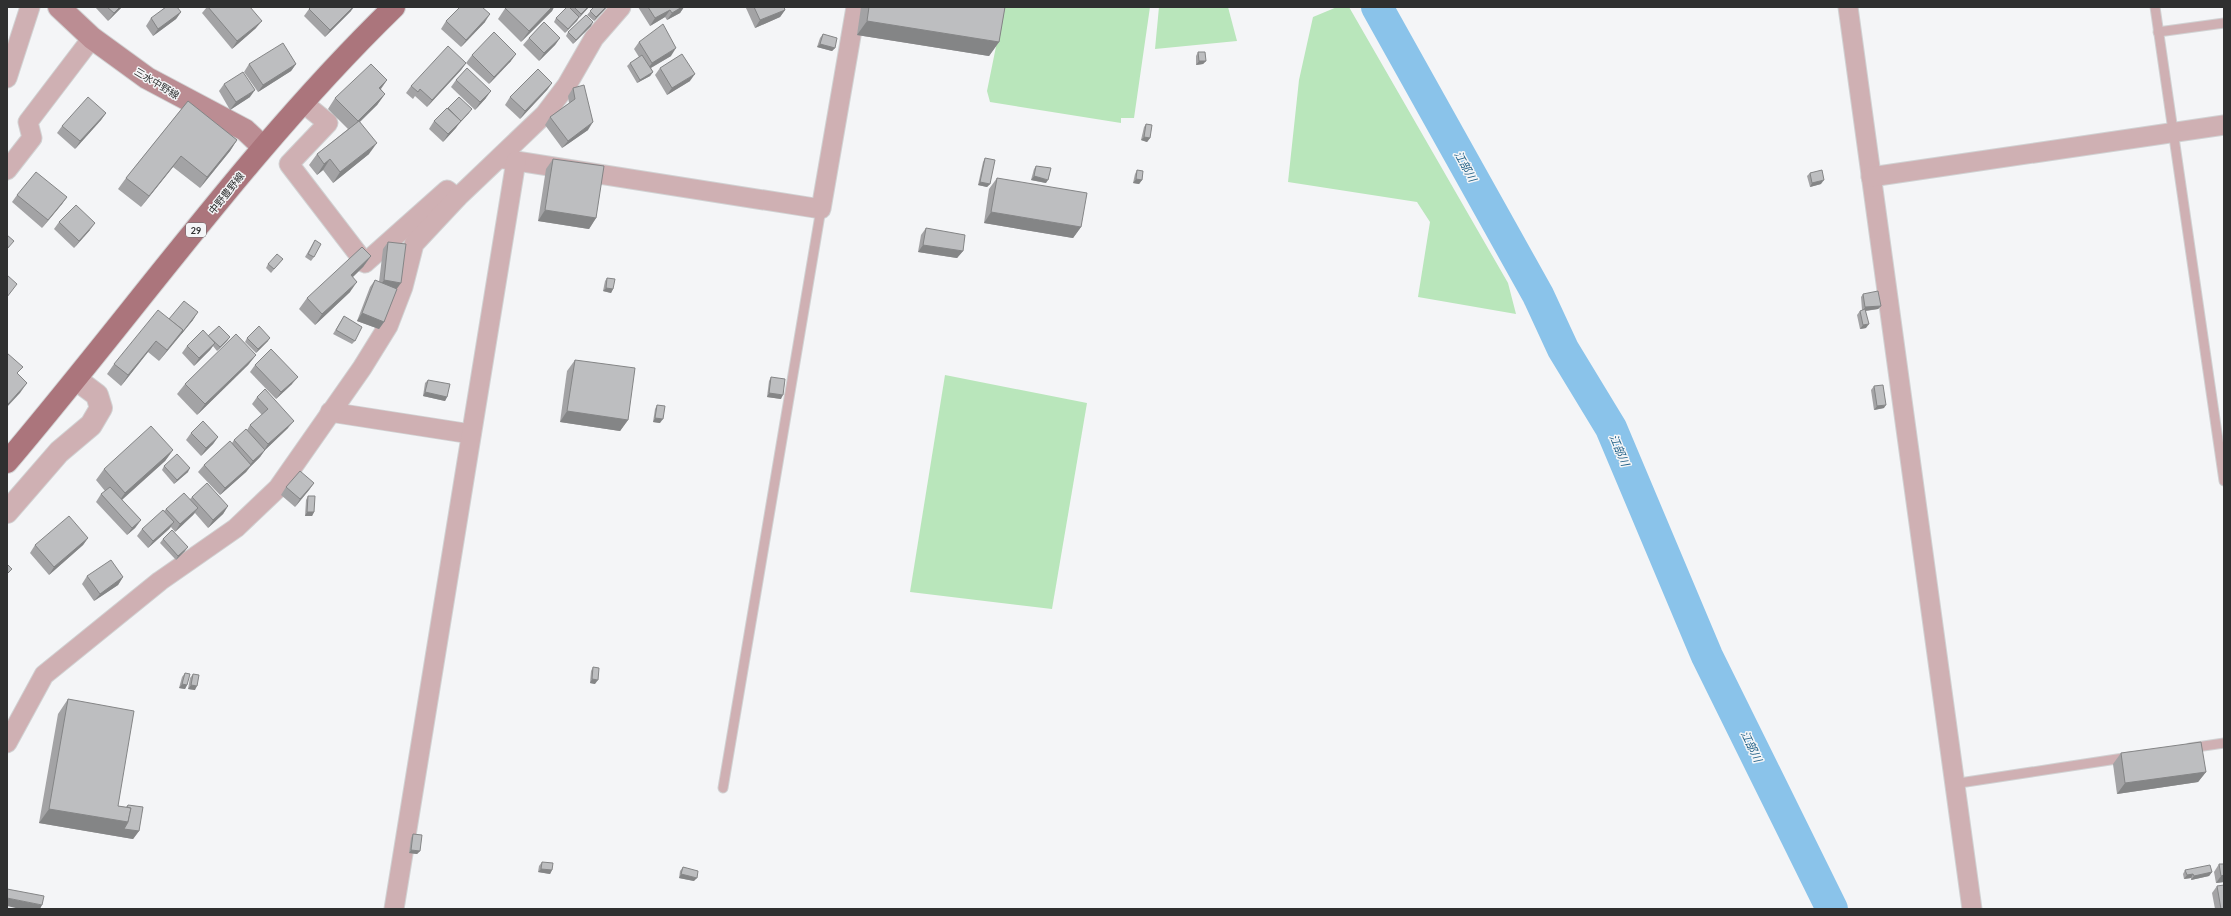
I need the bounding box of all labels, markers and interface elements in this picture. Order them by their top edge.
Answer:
street label: 三水中野線 [132,65,182,101]
water label: 江部川 [1452,148,1480,184]
street label: 中野豊野線 [206,170,246,216]
road number: 29 [186,223,206,237]
water label: 江部川 [1608,432,1633,469]
water label: 江部川 [1739,728,1766,765]

